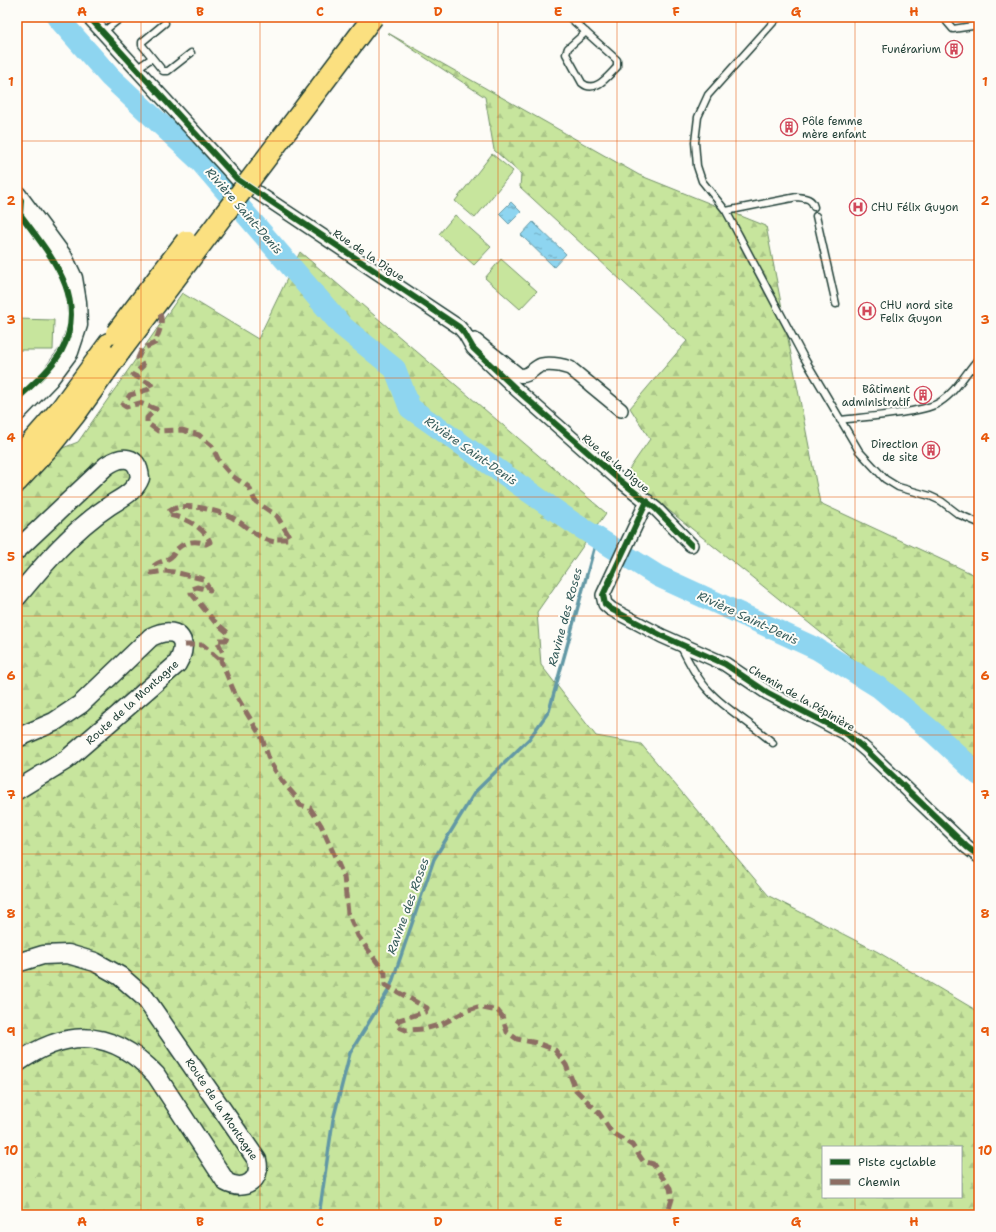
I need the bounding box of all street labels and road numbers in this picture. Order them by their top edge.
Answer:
street label: Rue de la Digue [330,226,408,285]
street label: Rue de la Digue [579,431,653,496]
street label: Route de la Montagne [83,657,182,748]
street label: Chemin de la Pépinière [746,662,858,735]
street label: Route de la Montagne [182,1055,261,1163]

